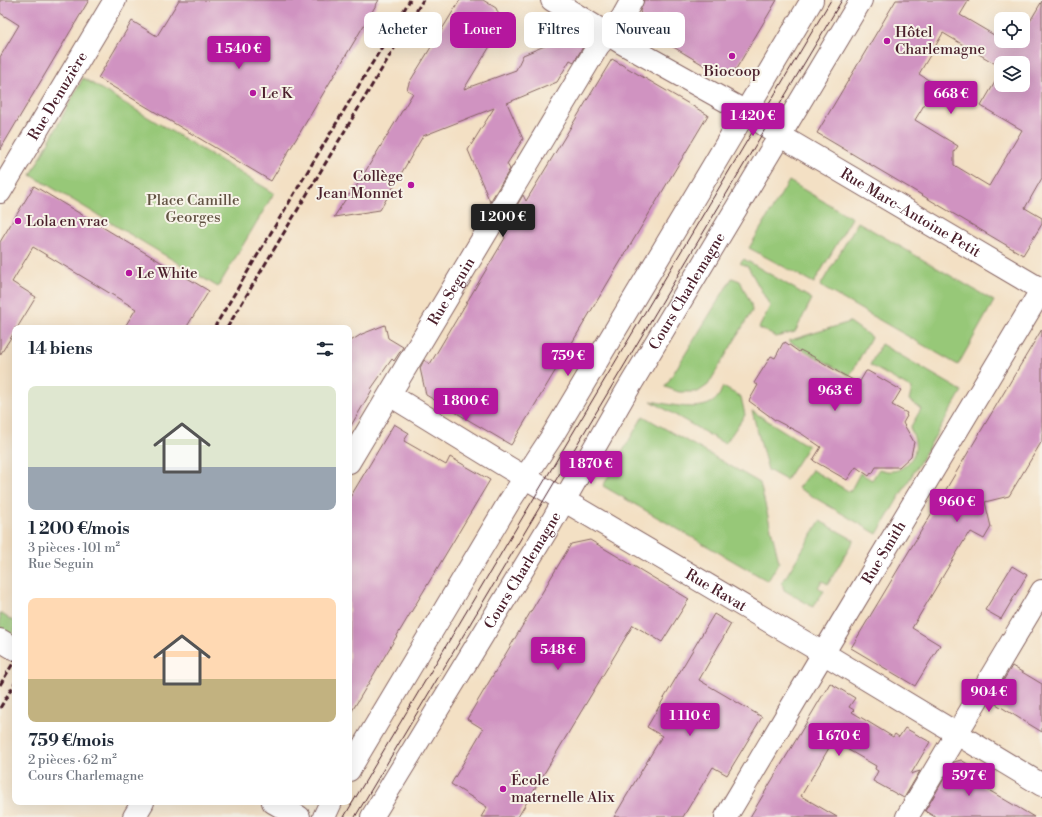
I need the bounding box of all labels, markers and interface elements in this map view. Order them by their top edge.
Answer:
chip: Acheter [364,12,442,48]
chip: Louer [450,12,516,48]
chip: Filtres [524,12,594,48]
chip: Nouveau [602,12,685,48]
map controls [994,12,1030,92]
button: locate [994,12,1030,48]
place label: Hôtel Charlemagne [895,23,985,59]
pin: 1 540 € [202,36,276,70]
marker: Hôtel Charlemagne [882,36,892,46]
text: 1 540 € [216,41,262,57]
street label: Rue Denuzière [24,48,92,144]
marker: Biocoop [727,51,737,61]
button: layers [994,56,1030,92]
place label: Biocoop [702,62,761,81]
pin: 668 € [923,81,979,115]
place label: Le K [261,84,294,103]
text: 668 € [933,86,969,102]
marker: Le K [248,88,258,98]
pin: 1 420 € [716,103,790,137]
text: 1 420 € [730,108,776,124]
street label: Rue Marc-Antoine Petit [837,164,985,262]
place label: Collège Jean Monnet [316,167,404,203]
marker: Collège Jean Monnet [406,180,416,190]
park label: Place Camille Georges [147,191,239,227]
pin: 1 200 € [466,204,540,238]
text: 1 200 € [480,209,526,225]
place label: Lola en vrac [26,212,108,231]
marker: Lola en vrac [13,216,23,226]
street label: Cours Charlemagne [645,229,730,353]
street label: Rue Seguin [424,254,479,329]
place label: Le White [137,264,198,283]
marker: Le White [124,268,134,278]
text: 14 biens [28,338,93,360]
icon: filters [314,338,336,360]
pin: 759 € [540,343,596,377]
text: 759 € [551,348,585,364]
pin: 963 € [807,378,863,412]
text: 963 € [818,383,852,399]
pin: 1 800 € [429,388,503,422]
text: 1 800 € [443,393,489,409]
icon: home [146,412,218,484]
pin: 1 870 € [554,451,628,485]
text: 1 870 € [569,456,613,472]
pin: 960 € [929,489,985,523]
text: 960 € [939,494,975,510]
street label: Cours Charlemagne [480,509,566,633]
text: 1 200 €/mois [28,518,129,540]
street label: Rue Smith [858,518,911,588]
text: 3 pièces · 101 m² [28,540,120,556]
text: Rue Seguin [28,556,94,572]
street label: Rue Ravat [682,565,751,616]
icon: home [146,624,218,696]
pin: 548 € [530,637,586,671]
text: 548 € [540,642,576,658]
pin: 904 € [961,679,1017,713]
text: 904 € [971,684,1007,700]
pin: 1 110 € [653,703,727,737]
text: 1 110 € [670,708,710,724]
pin: 1 670 € [802,723,876,757]
text: 1 670 € [817,728,861,744]
text: 759 €/mois [28,730,114,752]
text: 2 pièces · 62 m² [28,752,117,768]
pin: 597 € [941,763,997,797]
text: Cours Charlemagne [28,768,144,784]
text: 597 € [952,768,986,784]
place label: École maternelle Alix [511,770,615,807]
marker: École maternelle Alix [498,784,508,794]

